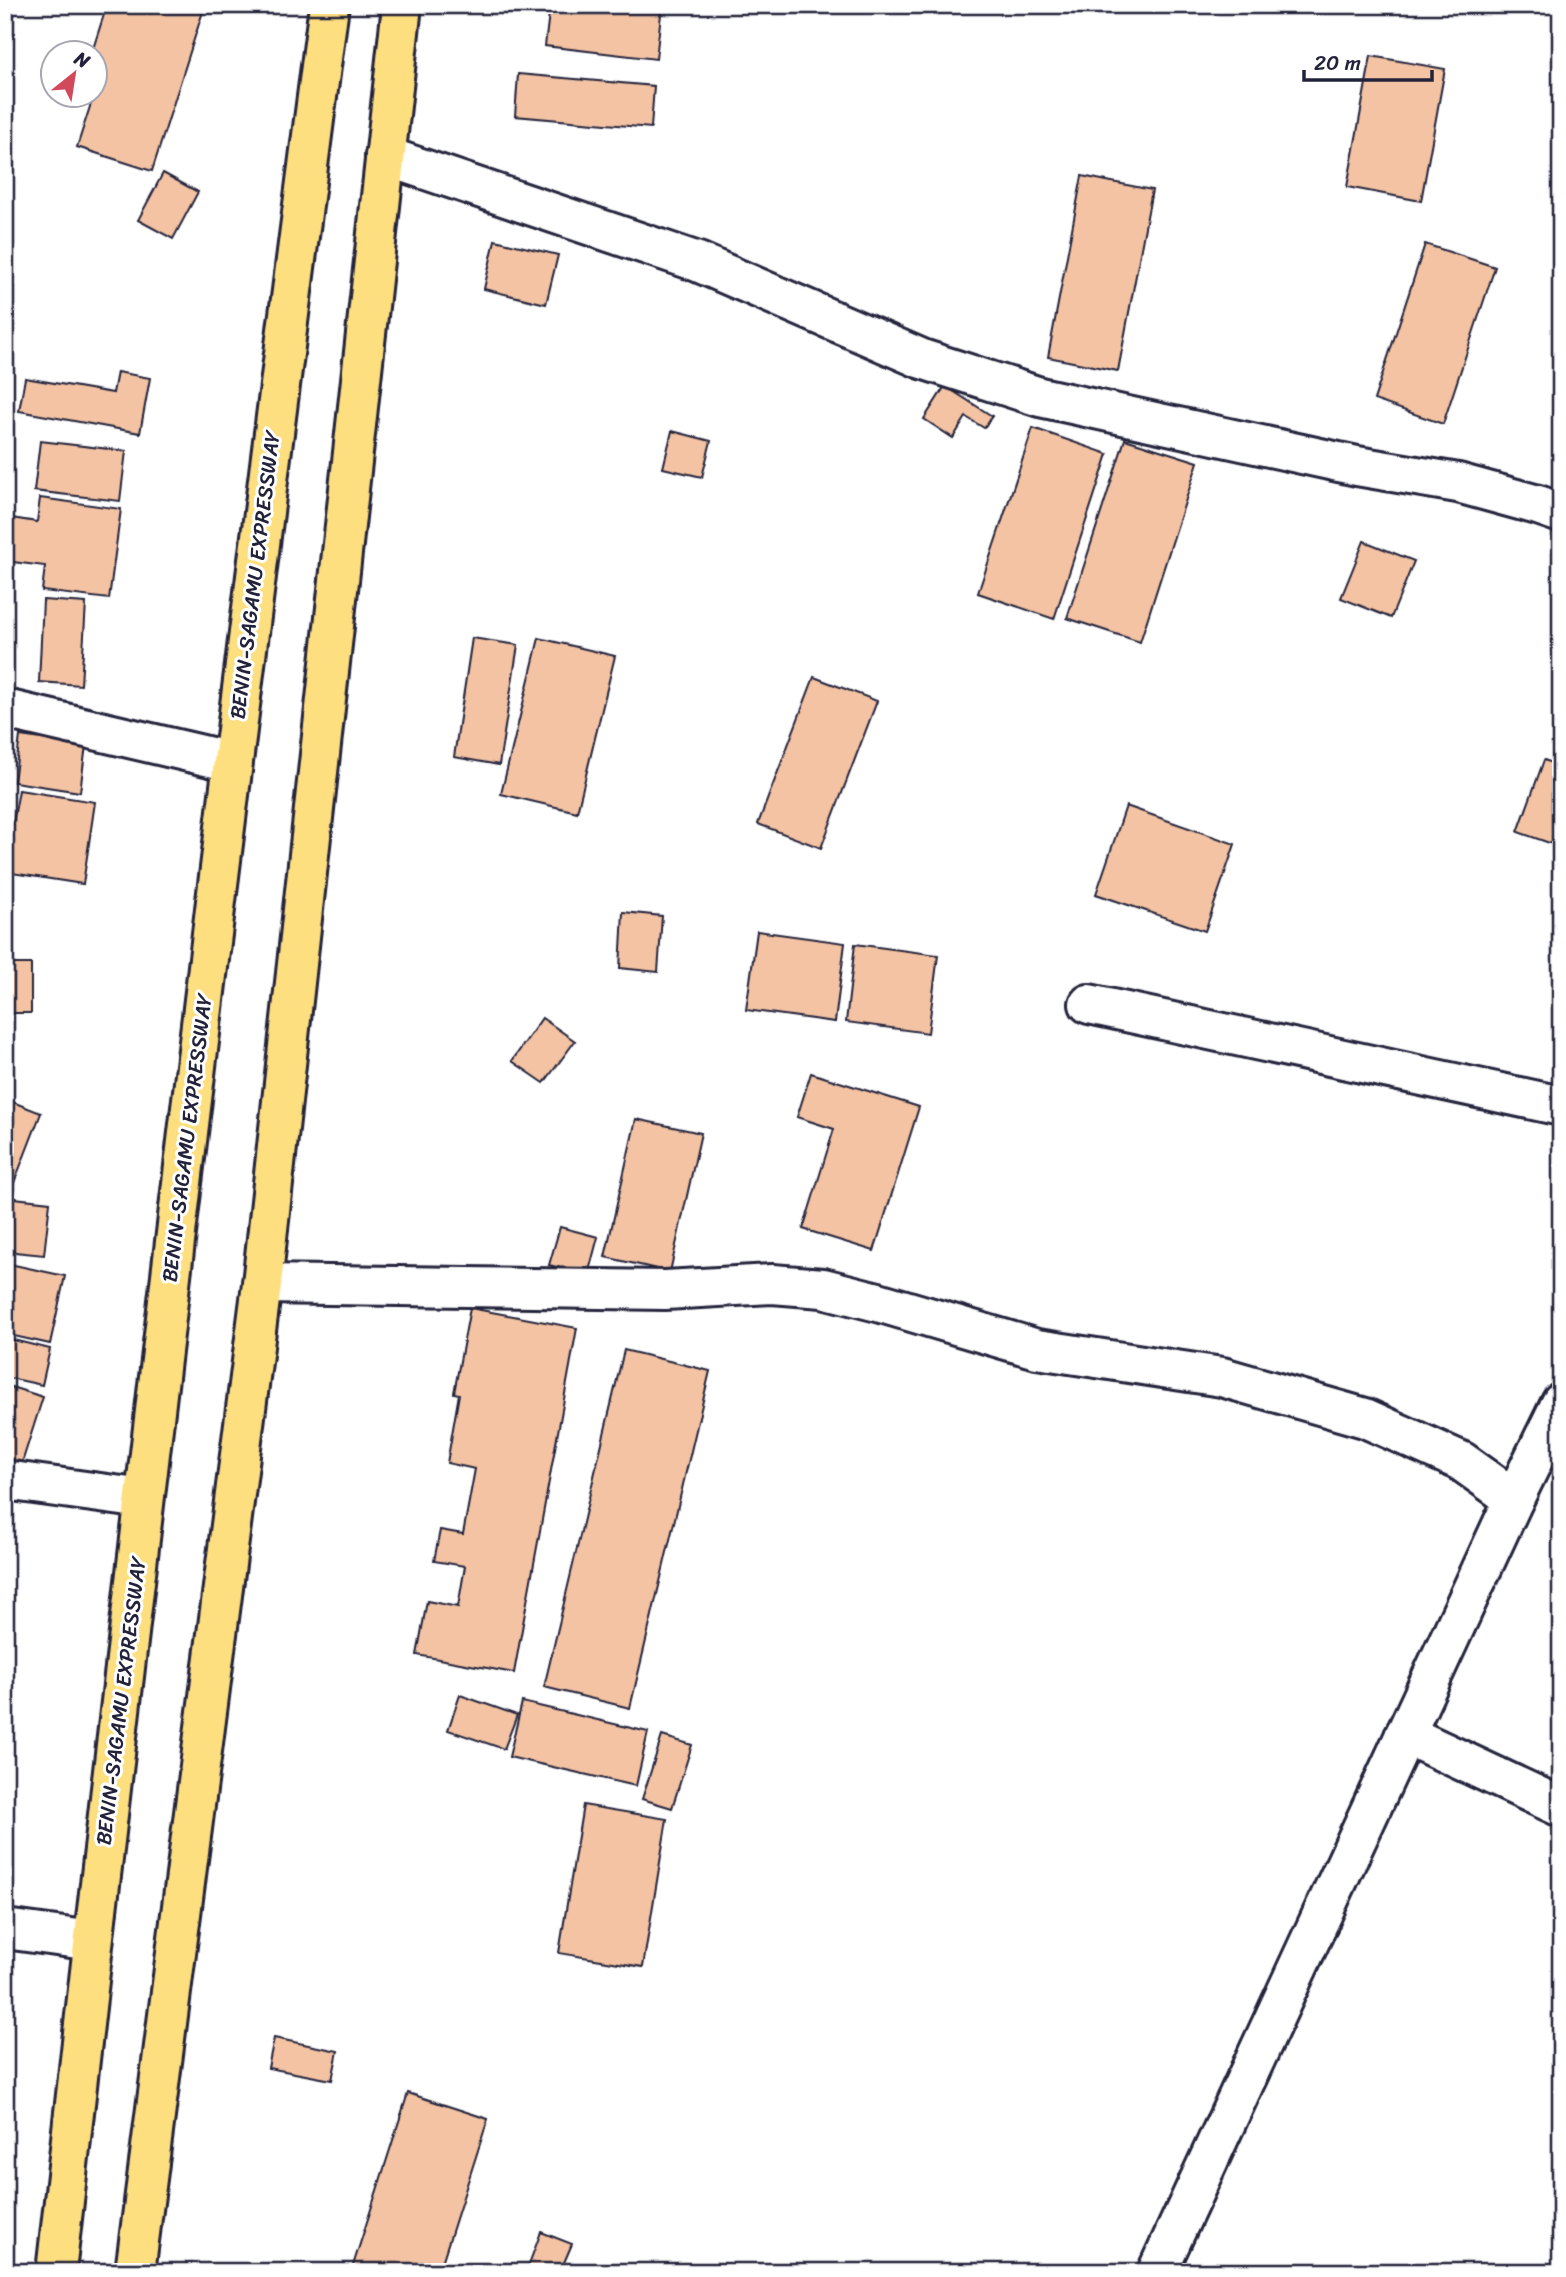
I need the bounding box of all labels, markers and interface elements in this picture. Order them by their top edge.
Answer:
north arrow [38,38,108,108]
scale bar [1304,38,1431,82]
text: N [67,42,97,78]
text: 20 m [1314,44,1361,82]
street label: BENIN-SAGAMU EXPRESSWAY [218,427,292,721]
street label: BENIN-SAGAMU EXPRESSWAY [150,990,224,1284]
street label: BENIN-SAGAMU EXPRESSWAY [84,1553,158,1847]

